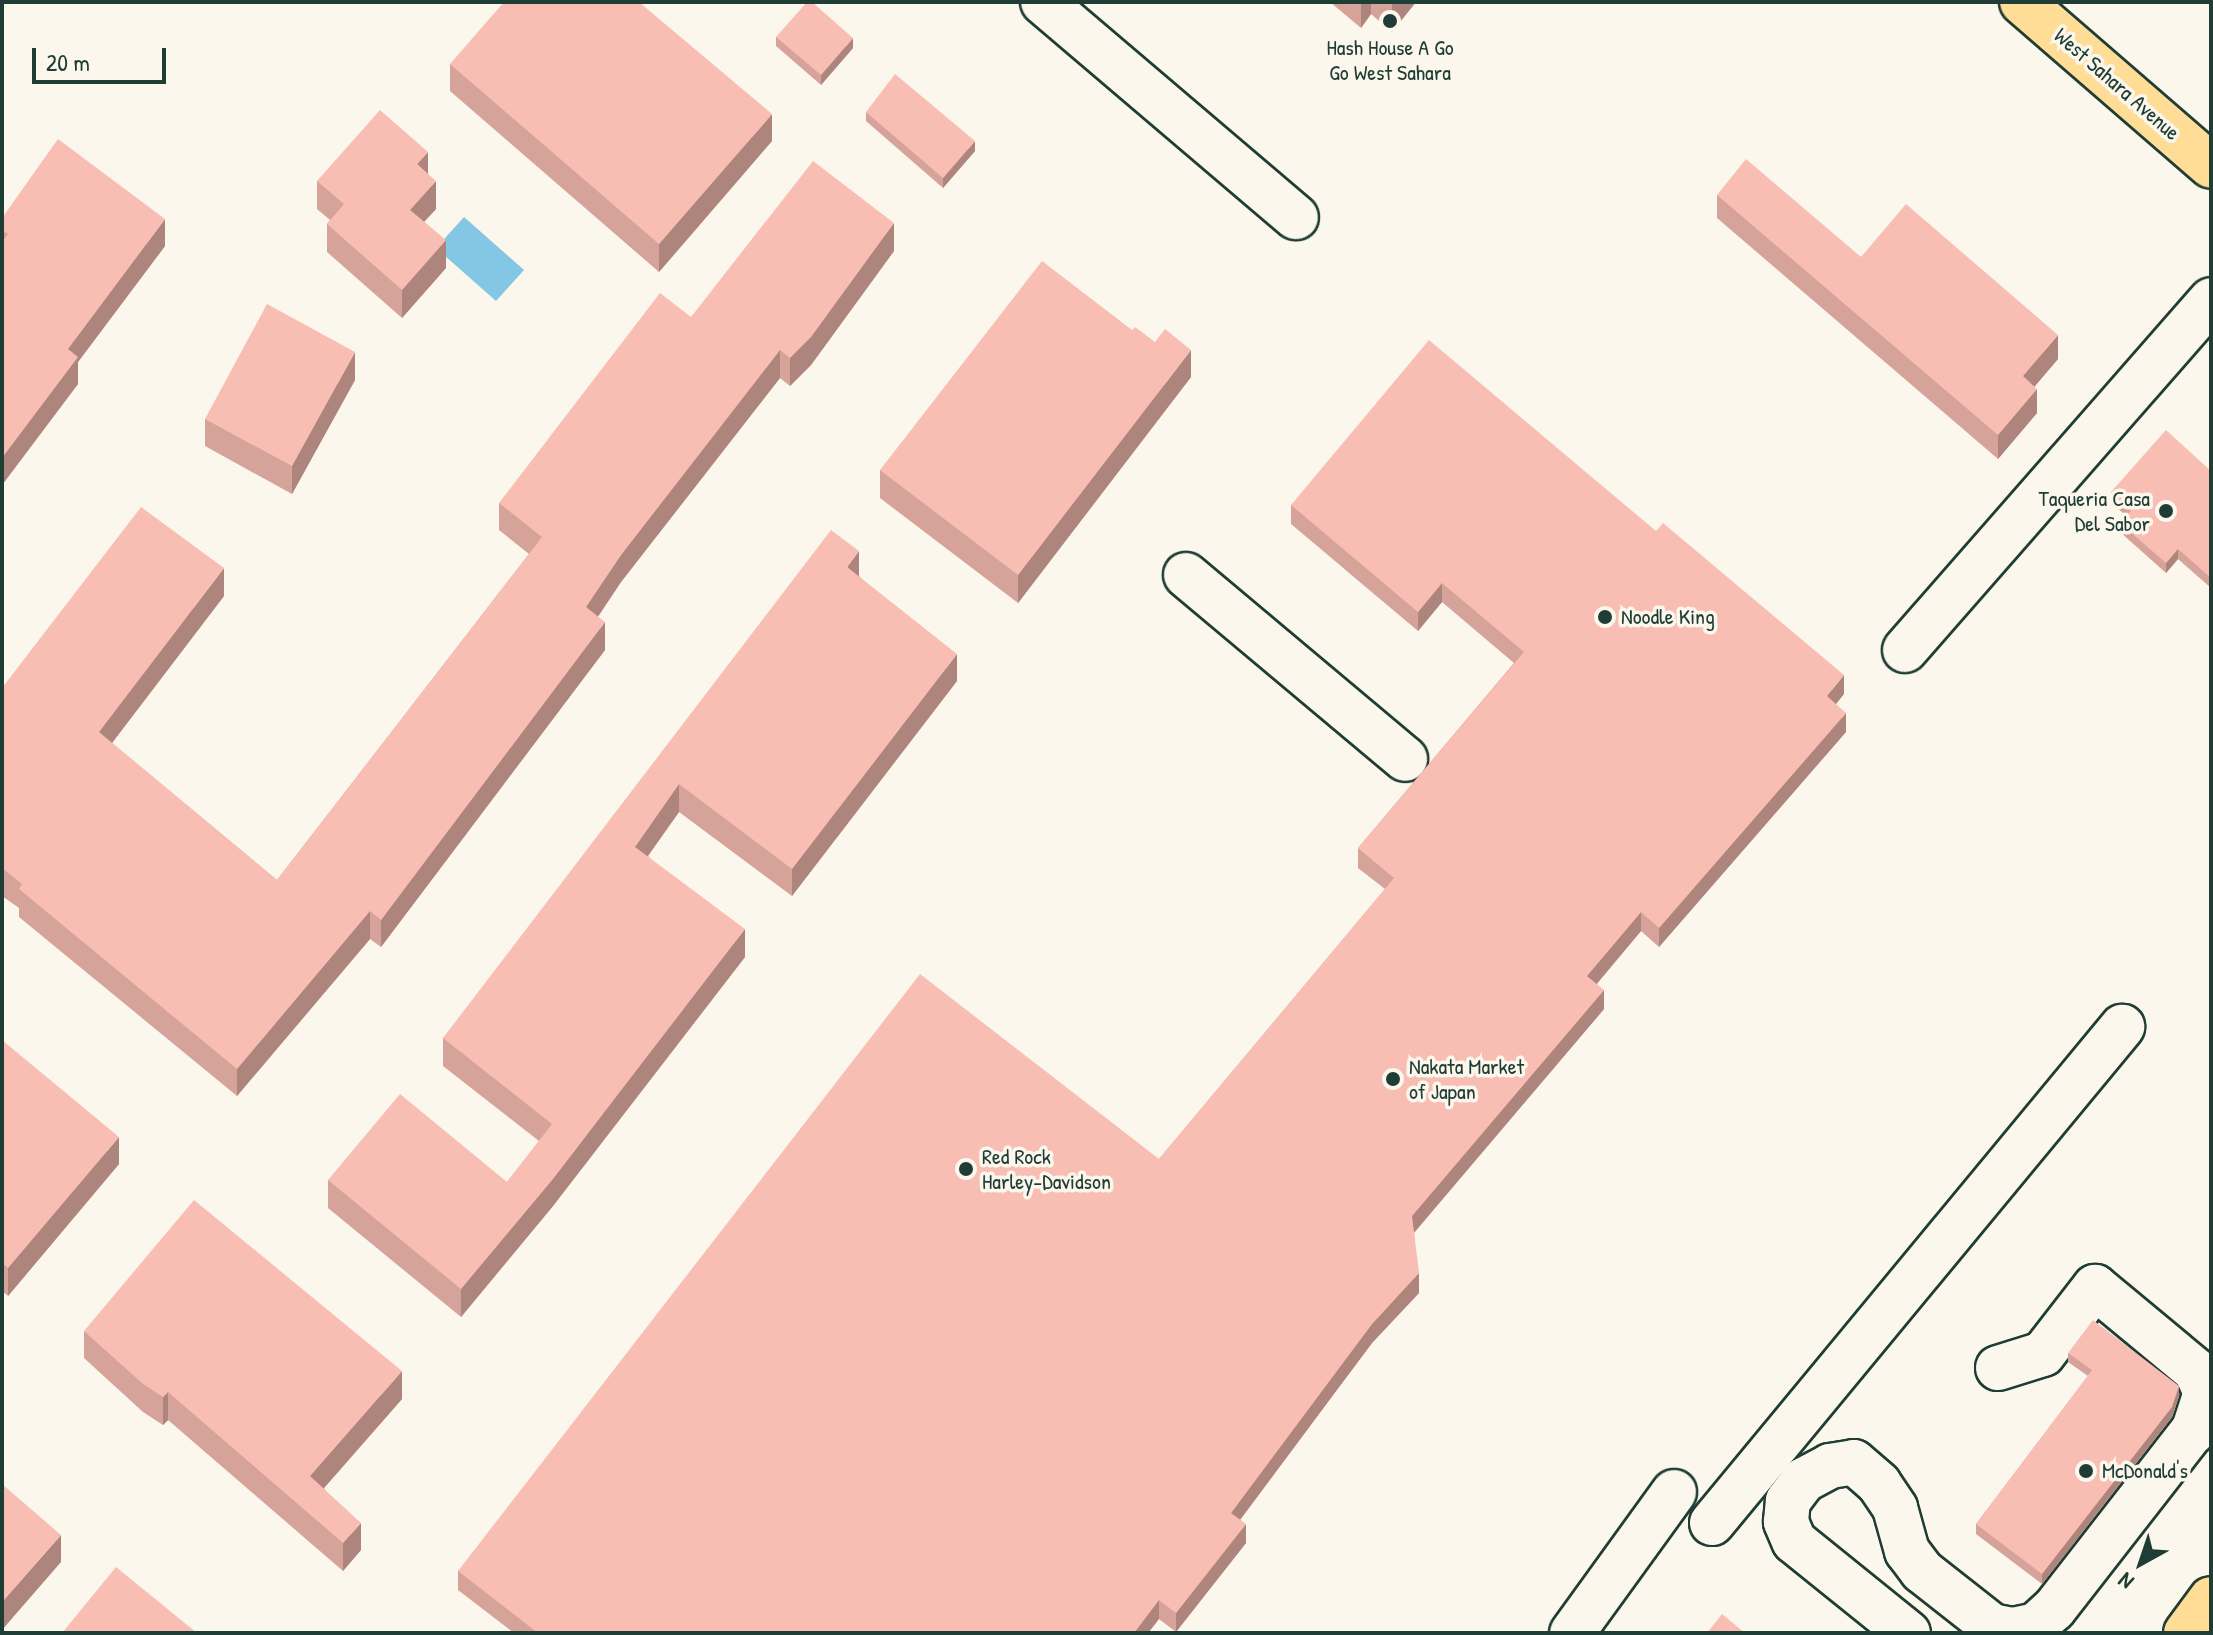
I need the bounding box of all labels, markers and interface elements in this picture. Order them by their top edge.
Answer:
marker: Hash House A Go Go West Sahara [1381,12,1399,30]
street label: West Sahara Avenue [2049,22,2185,146]
scale bar [36,32,170,82]
place label: Hash House A Go Go West Sahara [1326,34,1454,86]
text: 20 m [46,46,90,78]
place label: Taqueria Casa Del Sabor [2038,485,2150,536]
marker: Taqueria Casa Del Sabor [2157,502,2175,520]
place label: Noodle King [1621,604,1715,630]
marker: Noodle King [1596,608,1614,626]
place label: Nakata Market of Japan [1409,1053,1524,1104]
marker: Nakata Market of Japan [1384,1070,1402,1088]
place label: Red Rock Harley-Davidson [982,1143,1111,1194]
marker: Red Rock Harley-Davidson [957,1160,975,1178]
place label: McDonald's [2102,1458,2188,1484]
marker: McDonald's [2077,1462,2095,1480]
north arrow [2101,1523,2181,1603]
text: N [2111,1566,2140,1597]

